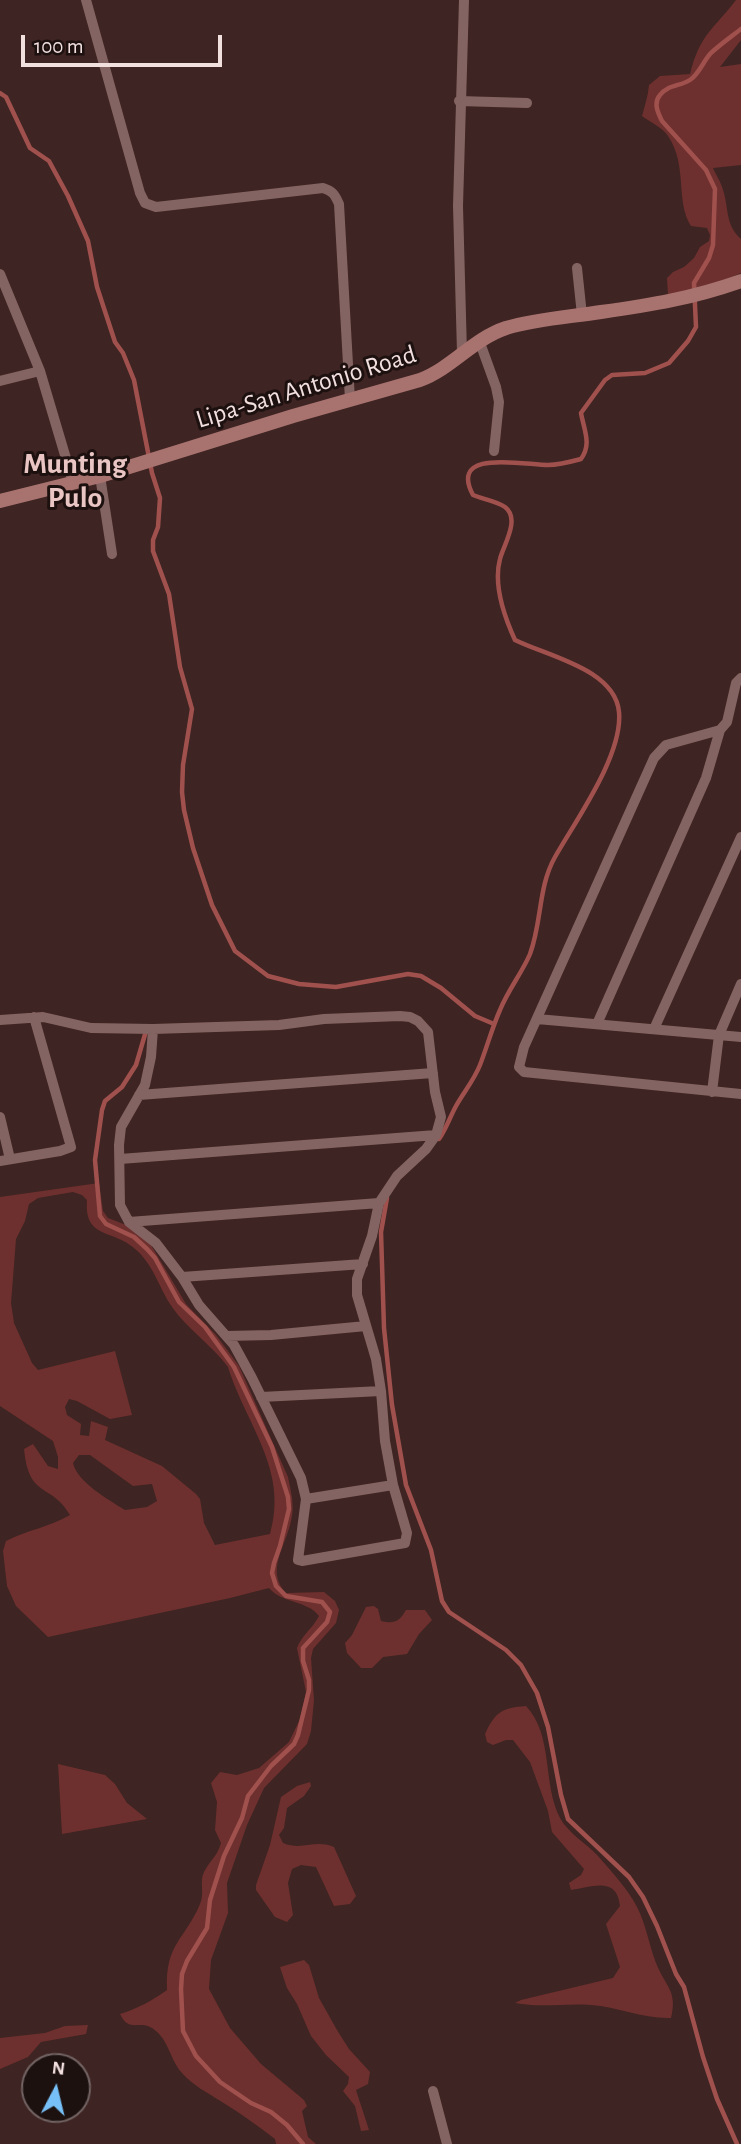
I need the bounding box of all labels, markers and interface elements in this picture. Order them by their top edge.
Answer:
scale bar [24,21,226,65]
text: 100 m [34,36,84,57]
street label: Lipa-San Antonio Road [192,339,420,435]
district label: Munting Pulo [23,446,127,516]
north arrow [21,2053,91,2123]
text: N [51,2058,66,2079]

